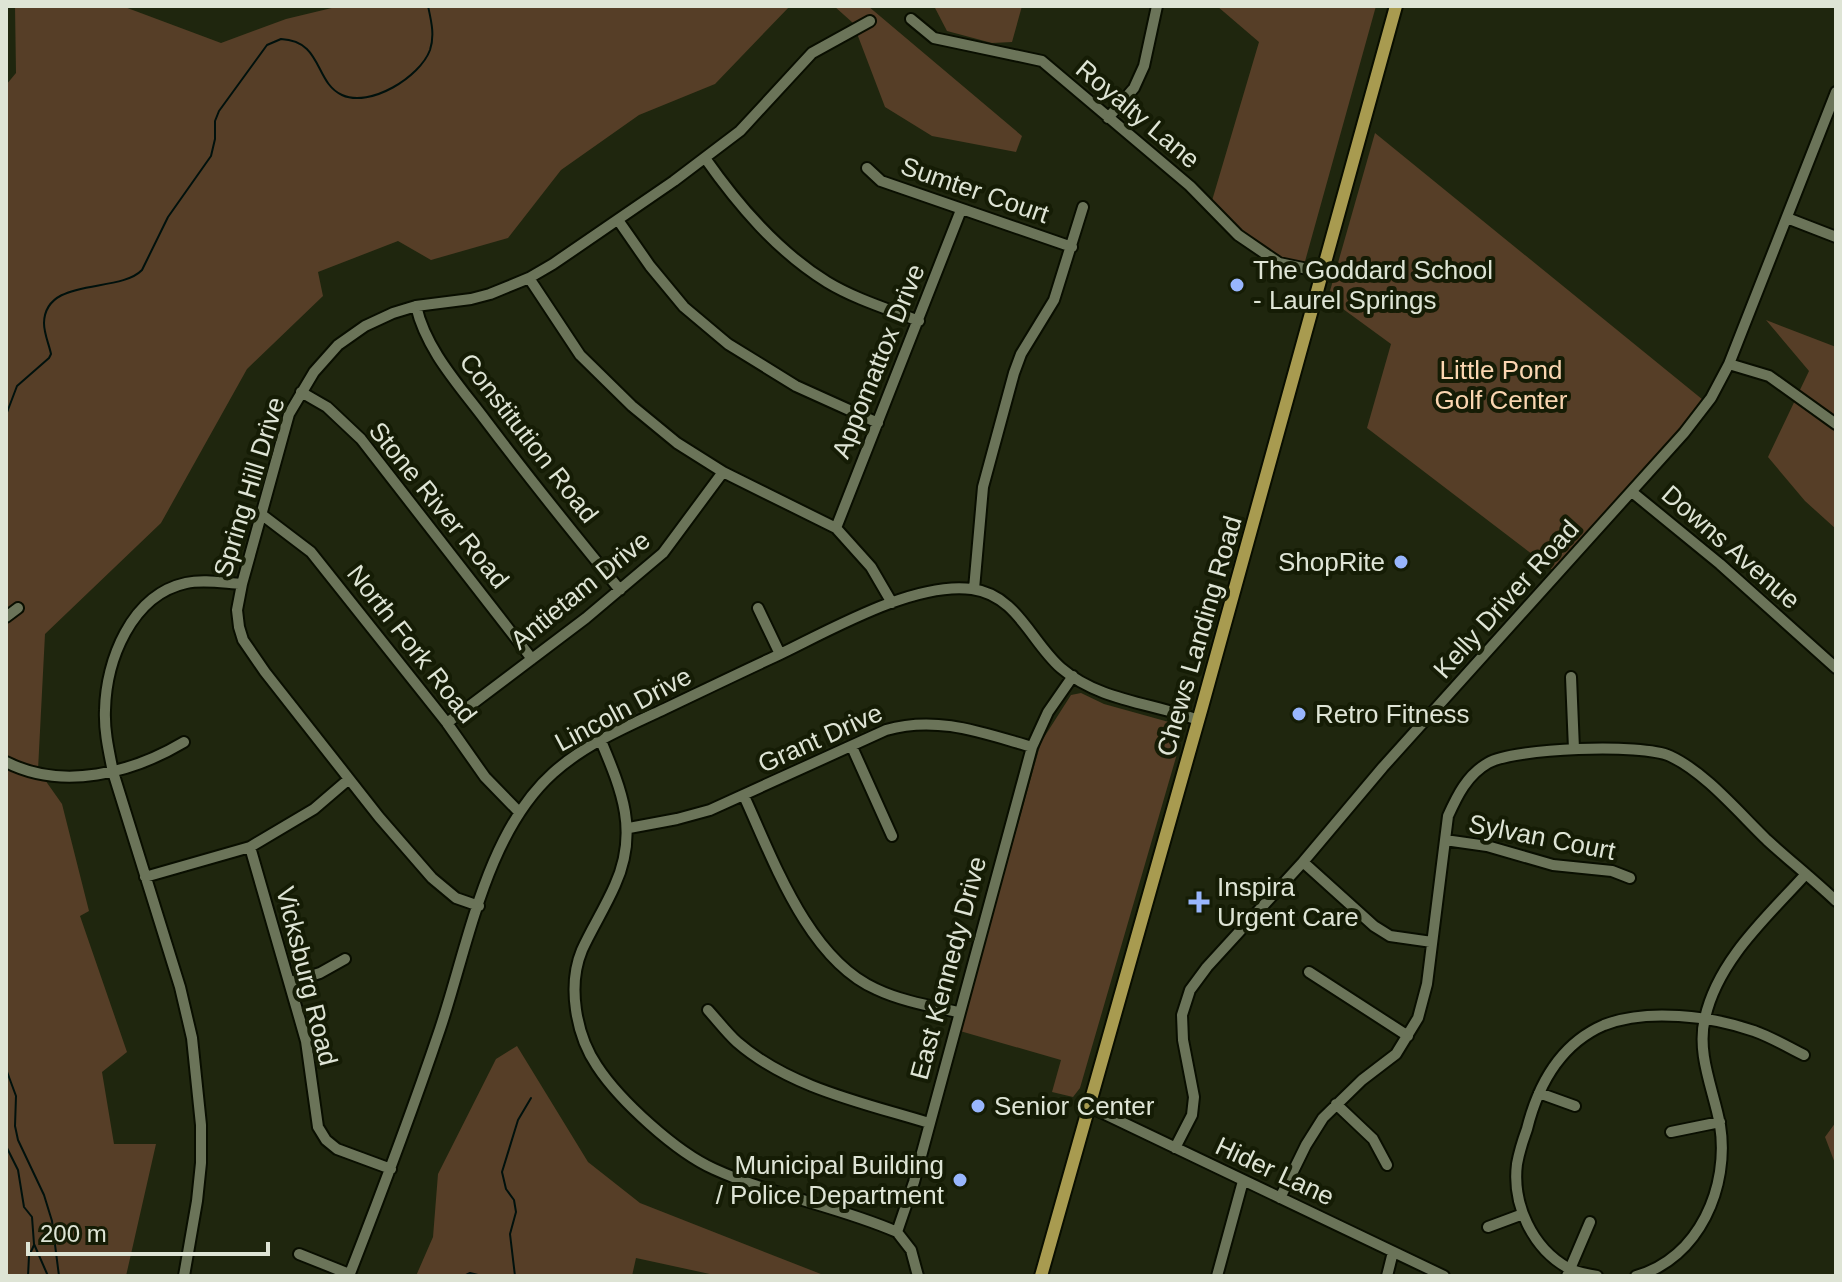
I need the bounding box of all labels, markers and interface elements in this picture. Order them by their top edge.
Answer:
street label: Royalty Lane [1070,54,1206,174]
street label: Sumter Court [897,151,1054,230]
place label: The Goddard School - Laurel Springs [1253,255,1493,315]
street label: Appomattox Drive [825,260,931,462]
marker: The Goddard School - Laurel Springs [1228,276,1246,294]
street label: Constitution Road [454,347,604,529]
park label: Little Pond Golf Center [1435,355,1568,415]
street label: Spring Hill Drive [207,393,291,581]
street label: Stone River Road [363,416,515,594]
street label: Downs Avenue [1656,479,1806,615]
street label: Chews Landing Road [1150,512,1248,760]
street label: Kelly Driver Road [1427,514,1585,684]
street label: Antietam Drive [504,525,656,655]
place label: ShopRite [1278,547,1385,577]
marker: ShopRite [1392,553,1410,571]
street label: North Fork Road [341,559,483,729]
street label: Lincoln Drive [550,660,696,758]
street label: Grant Drive [753,697,887,779]
place label: Retro Fitness [1315,699,1470,729]
marker: Retro Fitness [1290,705,1308,723]
street label: Sylvan Court [1466,808,1619,866]
street label: East Kennedy Drive [904,853,992,1083]
place label: Inspira Urgent Care [1217,872,1359,932]
street label: Vicksburg Road [270,884,344,1068]
marker: Inspira Urgent Care [1188,891,1210,913]
place label: Senior Center [994,1091,1155,1121]
marker: Senior Center [969,1097,987,1115]
street label: Hider Lane [1211,1131,1339,1211]
place label: Municipal Building / Police Department [716,1150,945,1210]
marker: Municipal Building / Police Department [951,1171,969,1189]
scale bar [28,1206,268,1256]
text: 200 m [40,1220,107,1247]

